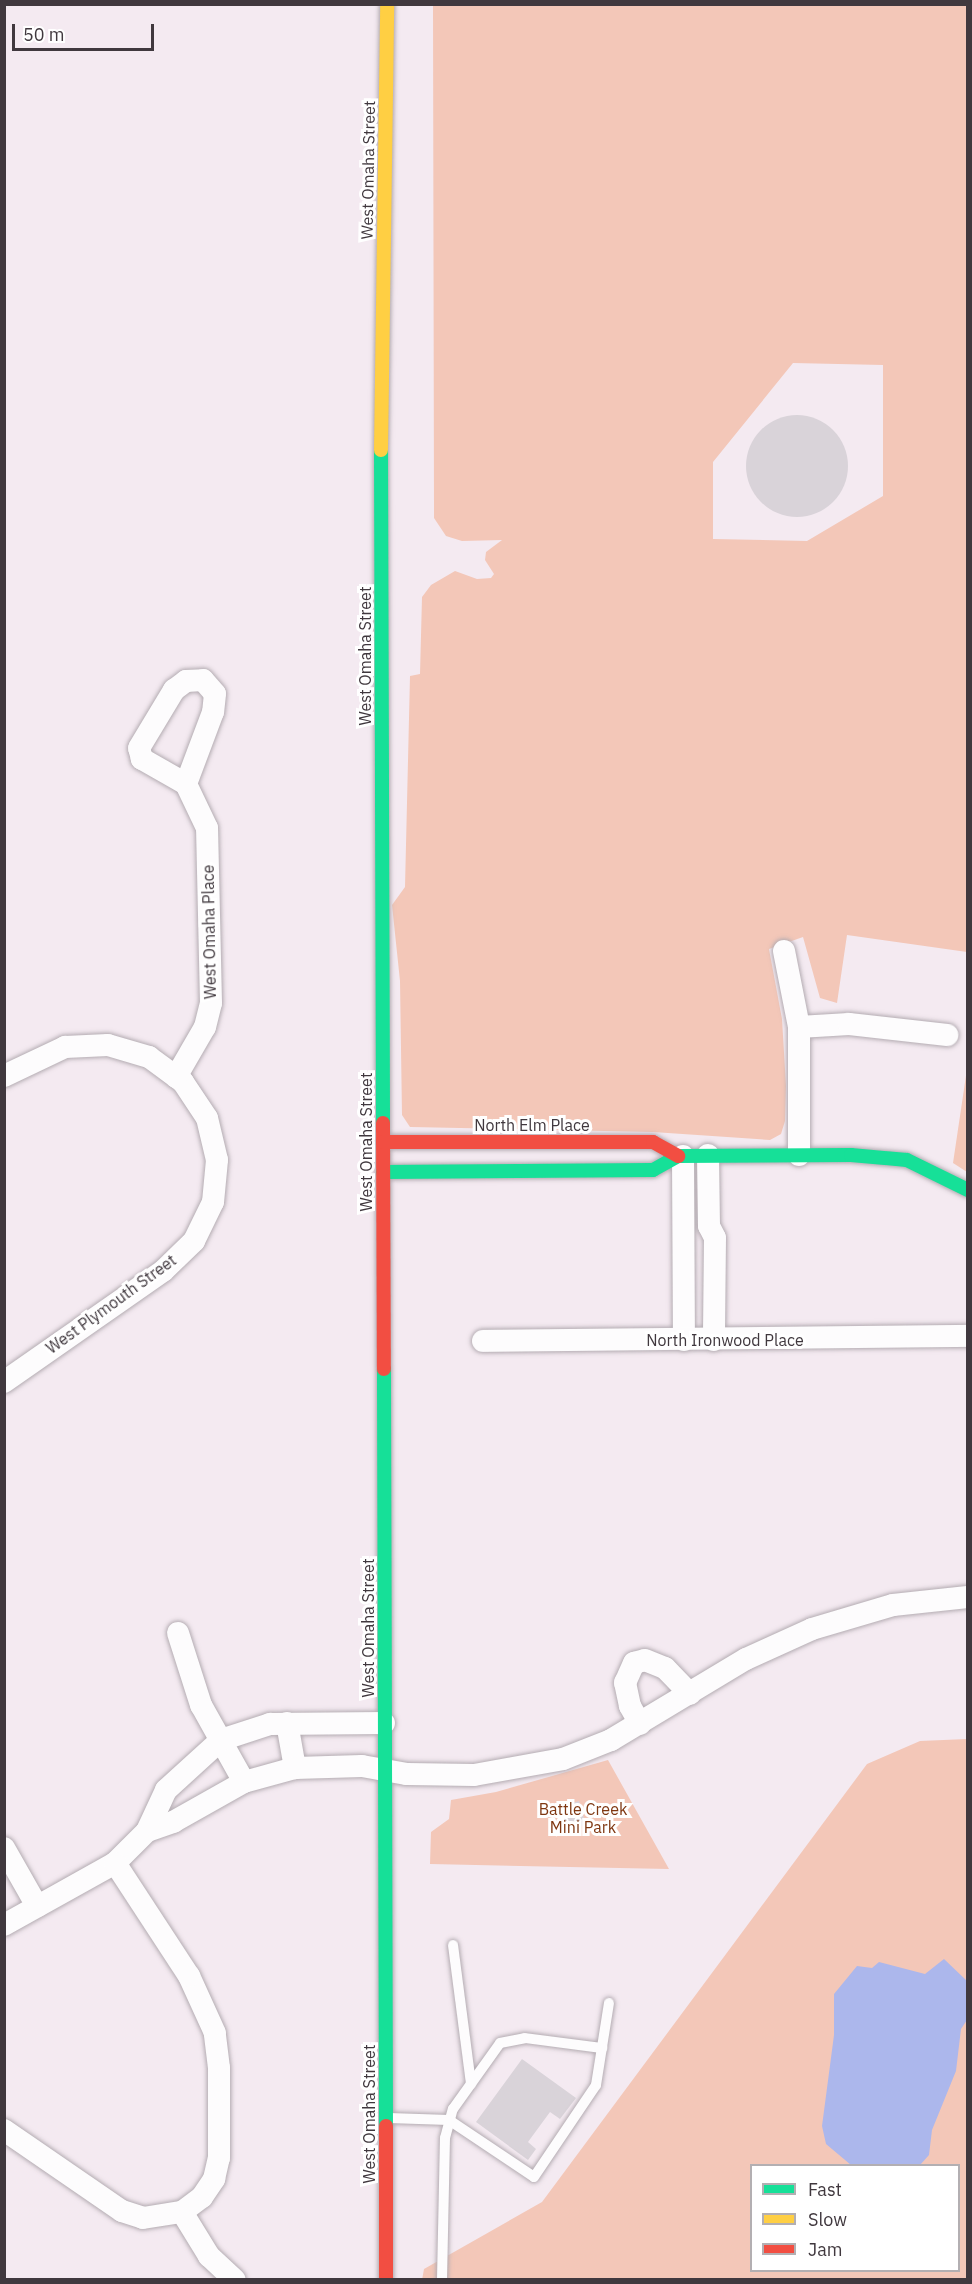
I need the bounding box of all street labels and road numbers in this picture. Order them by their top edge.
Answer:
street label: West Omaha Street [357,100,379,240]
street label: West Omaha Street [355,586,375,726]
street label: West Omaha Place [198,865,220,999]
street label: West Omaha Street [356,1072,376,1212]
street label: North Elm Place [474,1115,590,1135]
street label: West Plymouth Street [42,1250,180,1358]
street label: North Ironwood Place [646,1330,804,1350]
street label: West Omaha Street [358,1558,378,1698]
street label: West Omaha Street [359,2044,379,2184]

